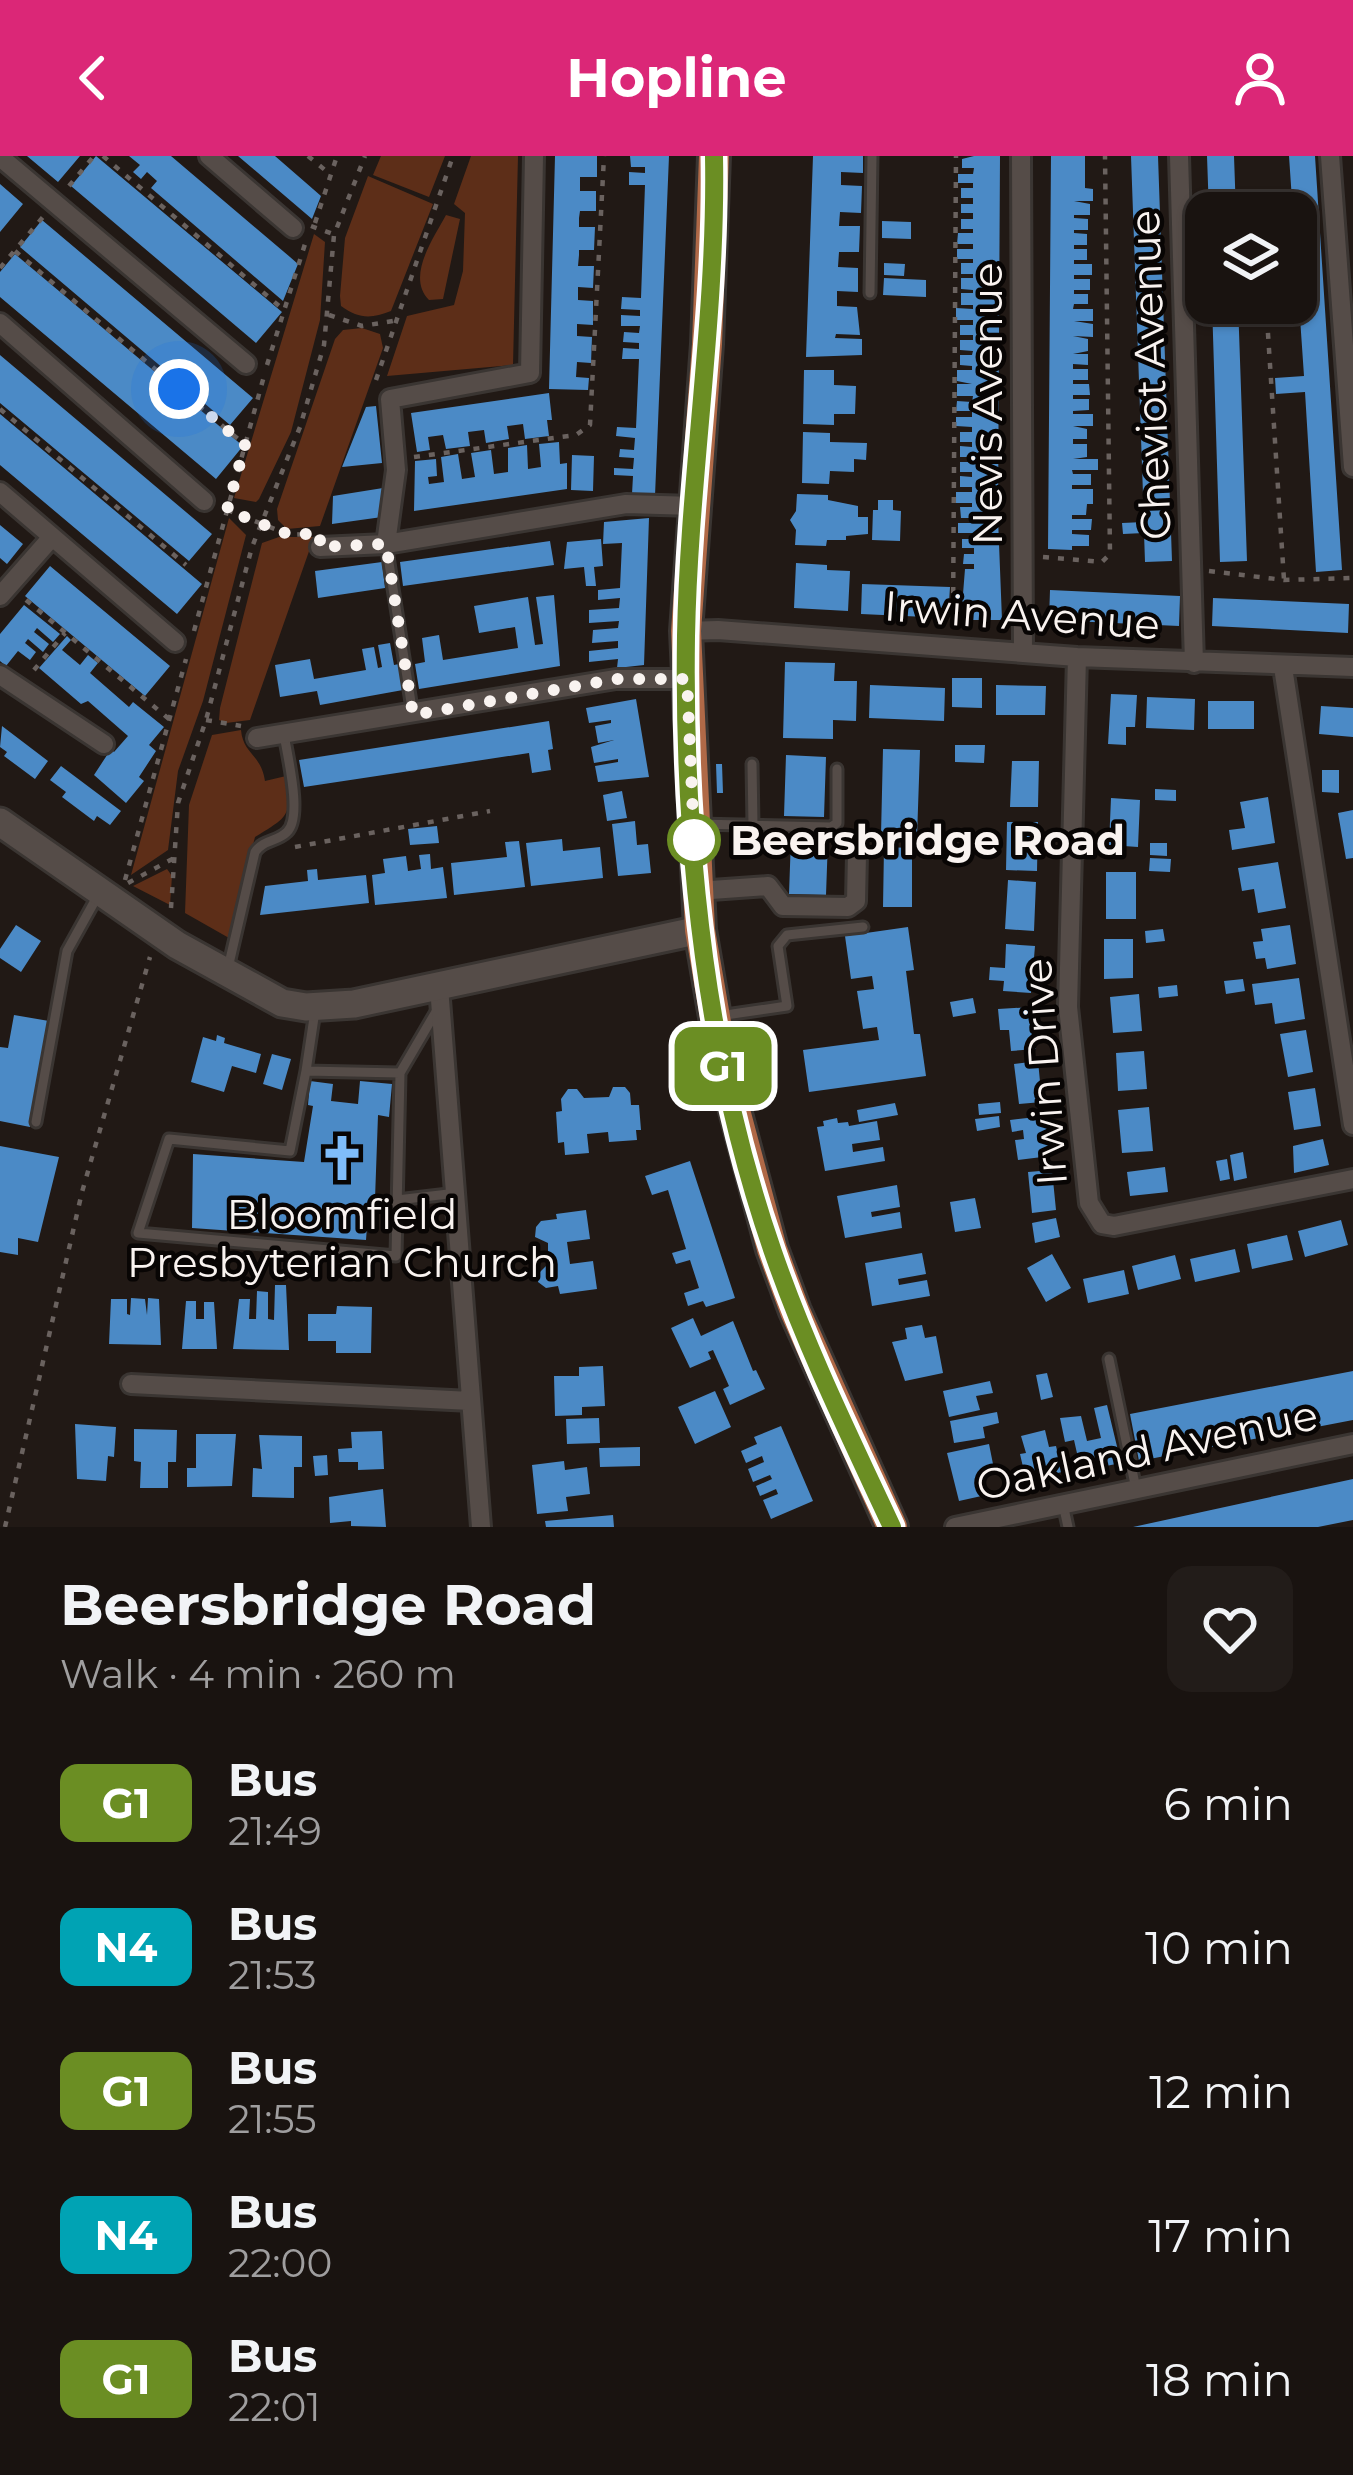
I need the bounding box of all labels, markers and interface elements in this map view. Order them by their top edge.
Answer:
icon: back [60,45,126,111]
text: Hopline [566,45,787,111]
icon: person [1227,45,1293,111]
map controls [1185,192,1317,324]
button: layers [1185,192,1317,324]
street label: Cheviot Avenue [1118,209,1182,541]
street label: Nevis Avenue [961,262,1013,546]
your location [149,359,209,419]
street label: Irwin Avenue [882,579,1162,651]
place label: Beersbridge Road [730,814,1125,866]
marker: Beersbridge Road [669,815,719,865]
street label: Irwin Drive [1010,957,1078,1187]
line badge: G1 [669,1027,777,1105]
text: G1 [699,1040,747,1092]
church icon: Bloomfield Presbyterian Church [317,1133,367,1183]
place label: Bloomfield Presbyterian Church [127,1188,557,1288]
street label: Oakland Avenue [972,1388,1322,1512]
button: heart [1167,1566,1293,1692]
text: Beersbridge Road [60,1570,596,1639]
text: Walk · 4 min · 260 m [60,1650,456,1698]
text: Bus [228,1752,317,1807]
text: 6 min [1164,1776,1293,1831]
text: G1 [102,1777,150,1829]
text: 21:49 [228,1807,322,1855]
text: Bus [228,1896,317,1951]
text: 10 min [1145,1920,1293,1975]
text: N4 [95,1921,157,1973]
text: 21:53 [228,1951,316,1999]
text: Bus [228,2040,317,2095]
text: 12 min [1149,2064,1293,2119]
text: G1 [102,2065,150,2117]
text: 21:55 [228,2095,316,2143]
text: Bus [228,2184,317,2239]
text: 17 min [1148,2208,1293,2263]
text: N4 [95,2209,157,2261]
text: 22:00 [228,2239,332,2287]
text: Bus [228,2328,317,2383]
text: 18 min [1146,2352,1293,2407]
text: G1 [102,2353,150,2405]
text: 22:01 [228,2383,320,2431]

